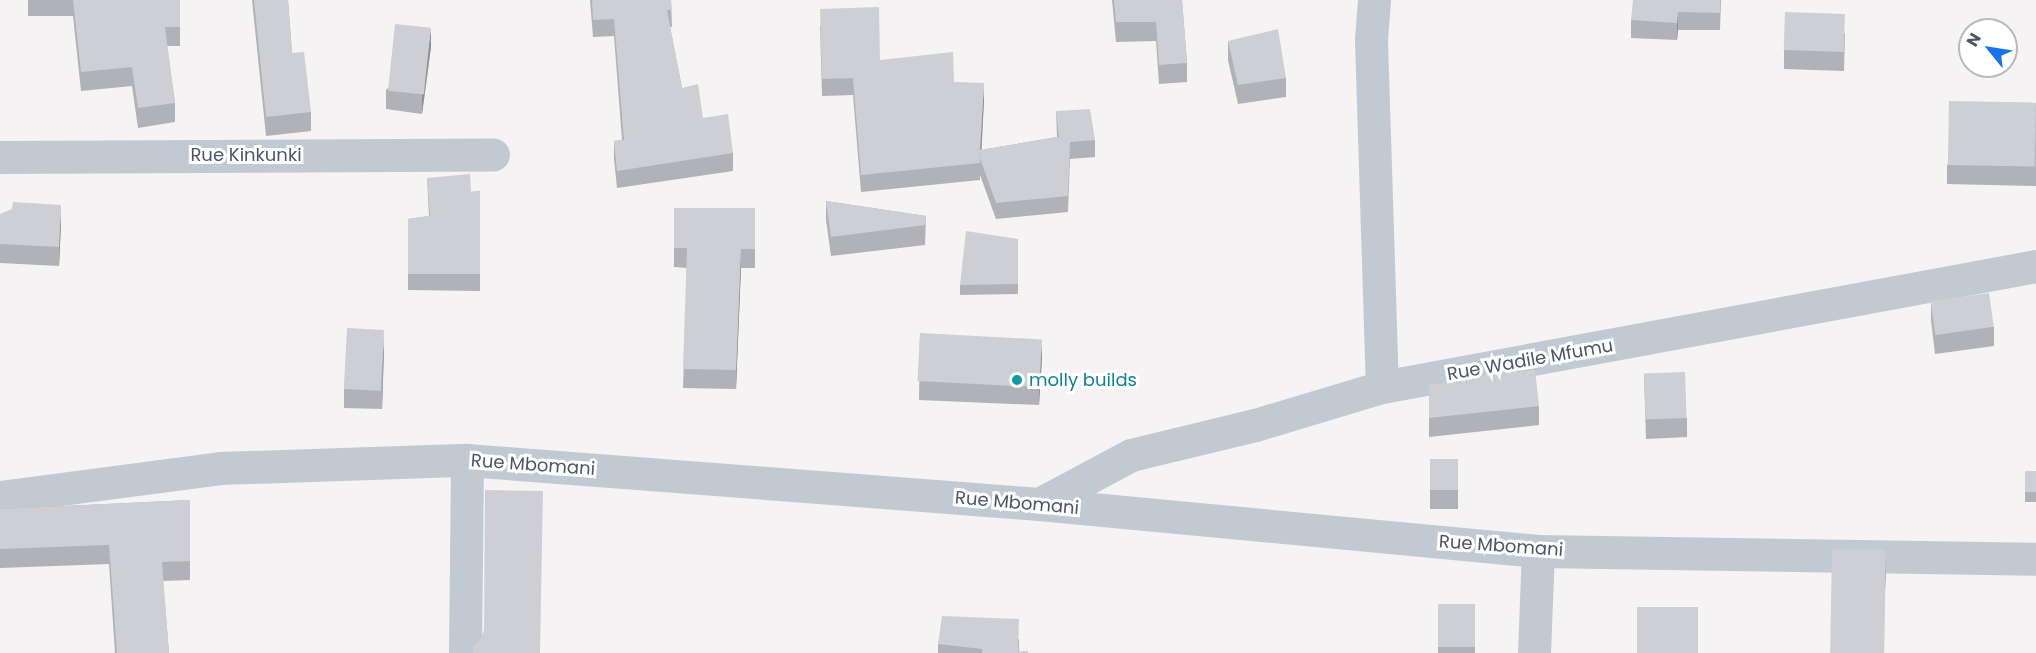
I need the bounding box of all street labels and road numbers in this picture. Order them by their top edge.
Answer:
street label: Rue Kinkunki [190,144,302,166]
street label: Rue Wadile Mfumu [1445,335,1615,385]
street label: Rue Mbomani [470,450,596,480]
street label: Rue Mbomani [954,487,1080,519]
street label: Rue Mbomani [1438,531,1564,561]

